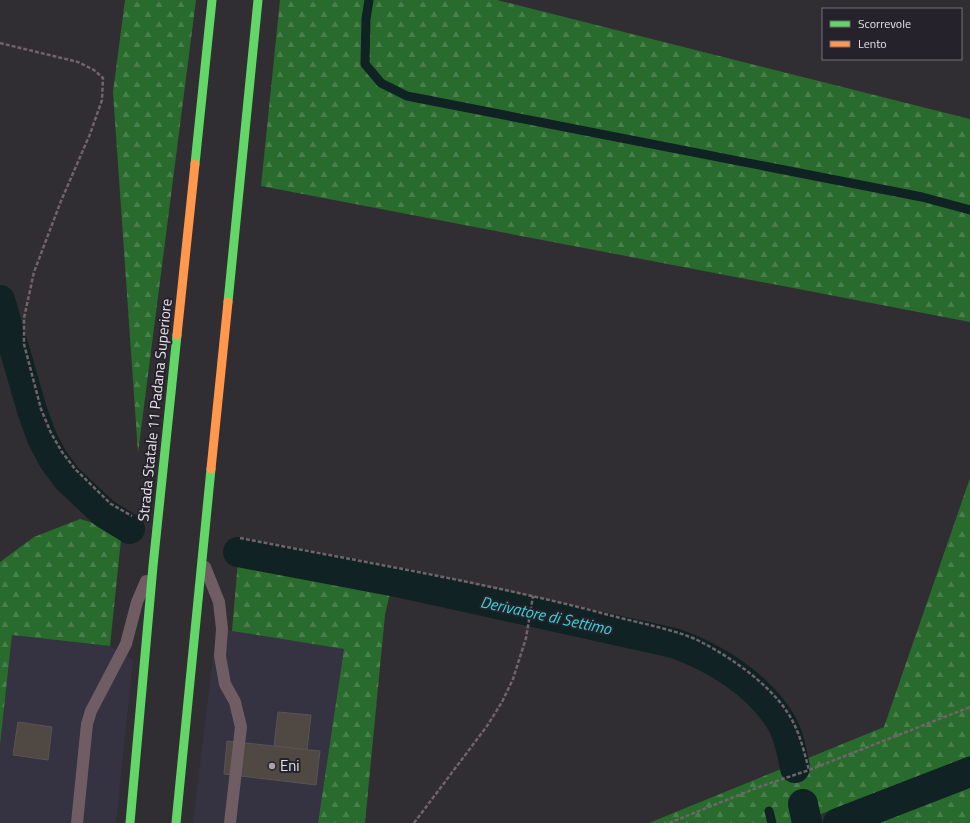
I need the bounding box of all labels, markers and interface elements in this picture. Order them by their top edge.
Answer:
legend [822,8,962,60]
text: Scorrevole [858,14,911,33]
text: Lento [858,34,887,53]
street label: Strada Statale 11 Padana Superiore [131,297,178,523]
water label: Derivatore di Settimo [478,589,615,641]
place label: Eni [280,754,300,777]
marker: Eni [267,761,277,771]

